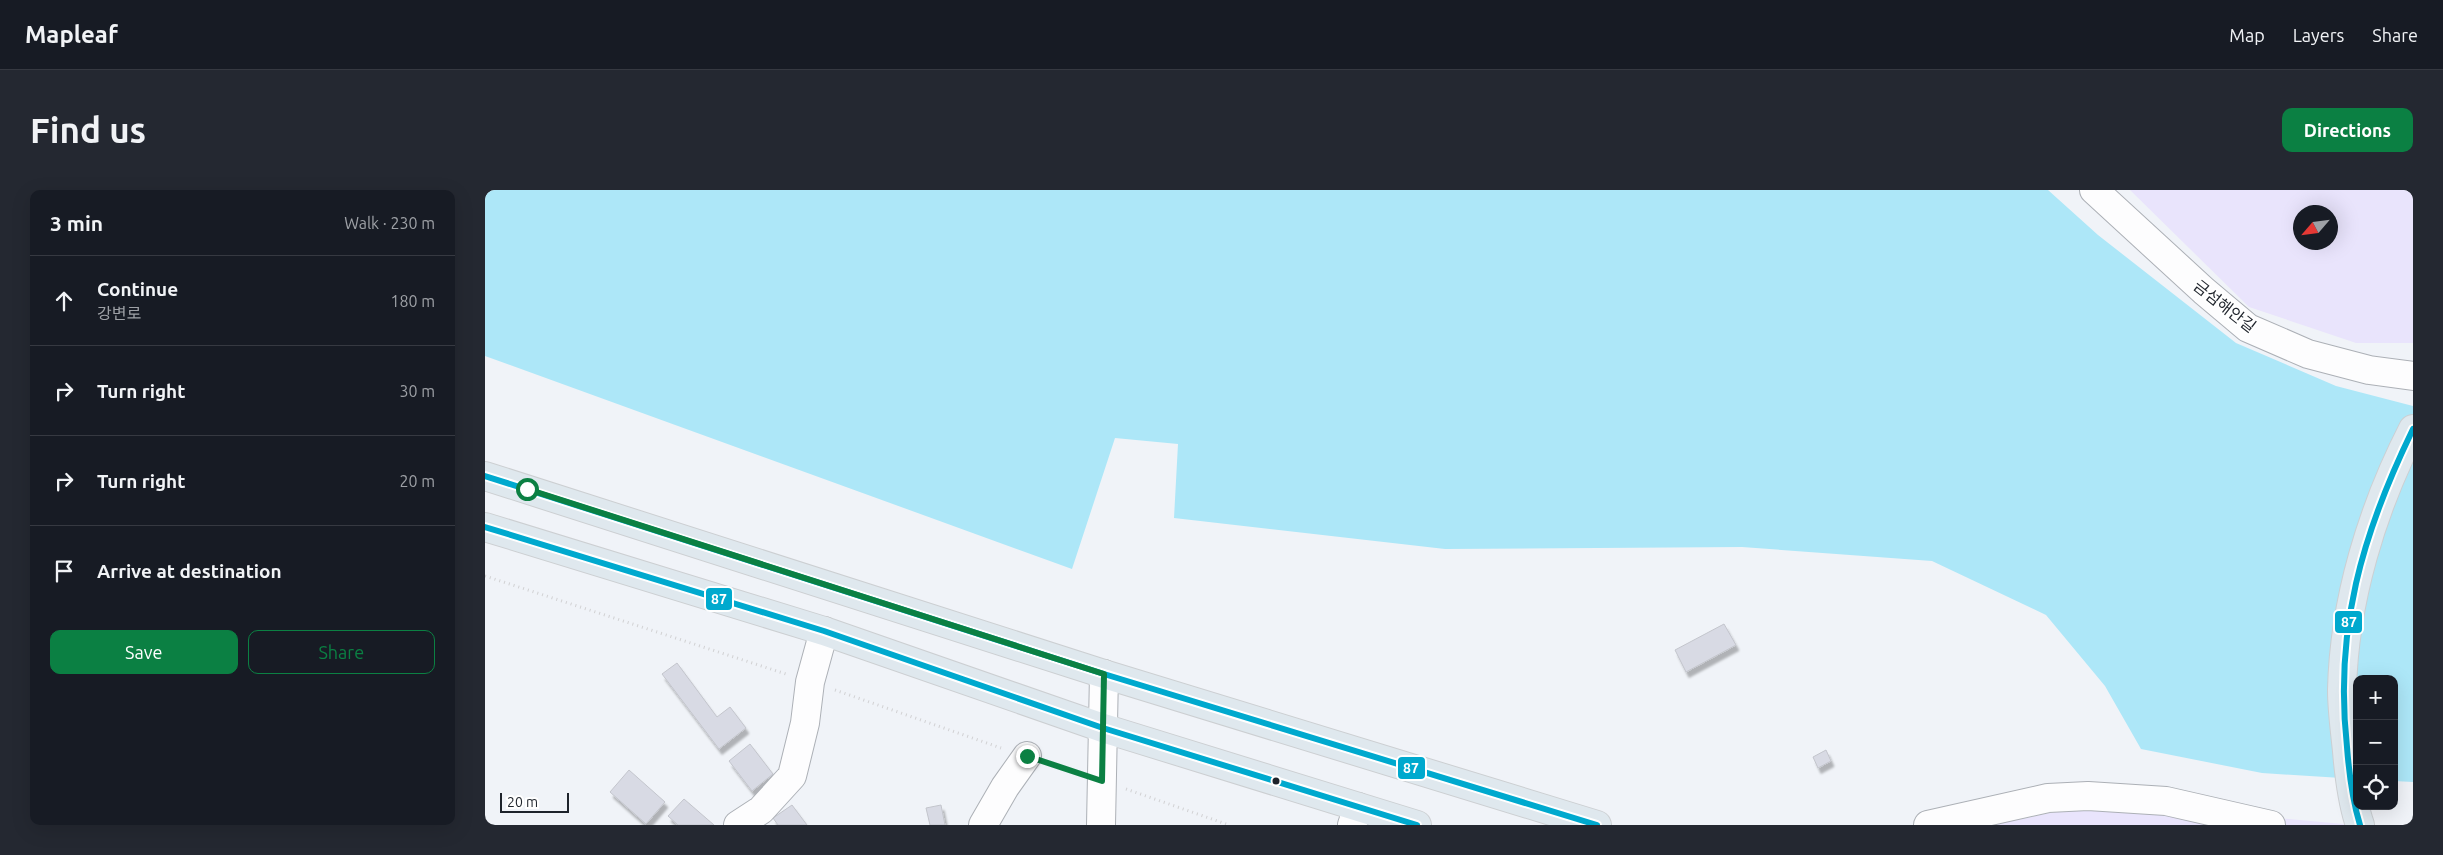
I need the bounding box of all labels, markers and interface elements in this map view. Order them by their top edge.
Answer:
text: Mapleaf [25,21,118,48]
text: Map [2229,25,2265,45]
text: Layers [2293,25,2344,45]
text: Share [2372,25,2418,45]
button: Directions [2282,108,2413,152]
text: Find us [30,110,146,150]
north arrow [2293,205,2338,250]
text: 3 min [50,211,103,235]
text: Walk · 230 m [344,214,435,232]
street label: 금섬해안길 [2190,276,2260,336]
text: Continue [97,278,178,300]
icon: ahead [50,287,78,315]
text: 180 m [390,292,435,310]
text: 강변로 [97,304,141,322]
icon: right [50,377,78,405]
text: Turn right [97,380,185,402]
text: 30 m [399,382,435,400]
icon: right [50,467,78,495]
text: Turn right [97,470,185,492]
text: 20 m [399,472,435,490]
route start [516,478,539,501]
icon: arrive [50,557,78,585]
text: Arrive at destination [97,560,282,582]
line badge: 87 [705,587,733,611]
text: 87 [711,591,727,607]
line badge: 87 [2334,610,2363,634]
text: 87 [2341,614,2357,630]
button: Save [50,630,238,674]
button: Share [248,630,435,674]
map controls [2353,675,2398,810]
button: + [2353,675,2398,720]
button: − [2353,720,2398,765]
route end [1016,745,1039,768]
line badge: 87 [1397,756,1426,780]
text: 87 [1403,760,1419,776]
button: locate [2353,765,2398,810]
unlabelled marker [1271,776,1281,786]
scale bar [500,790,569,813]
text: 20 m [507,794,538,810]

